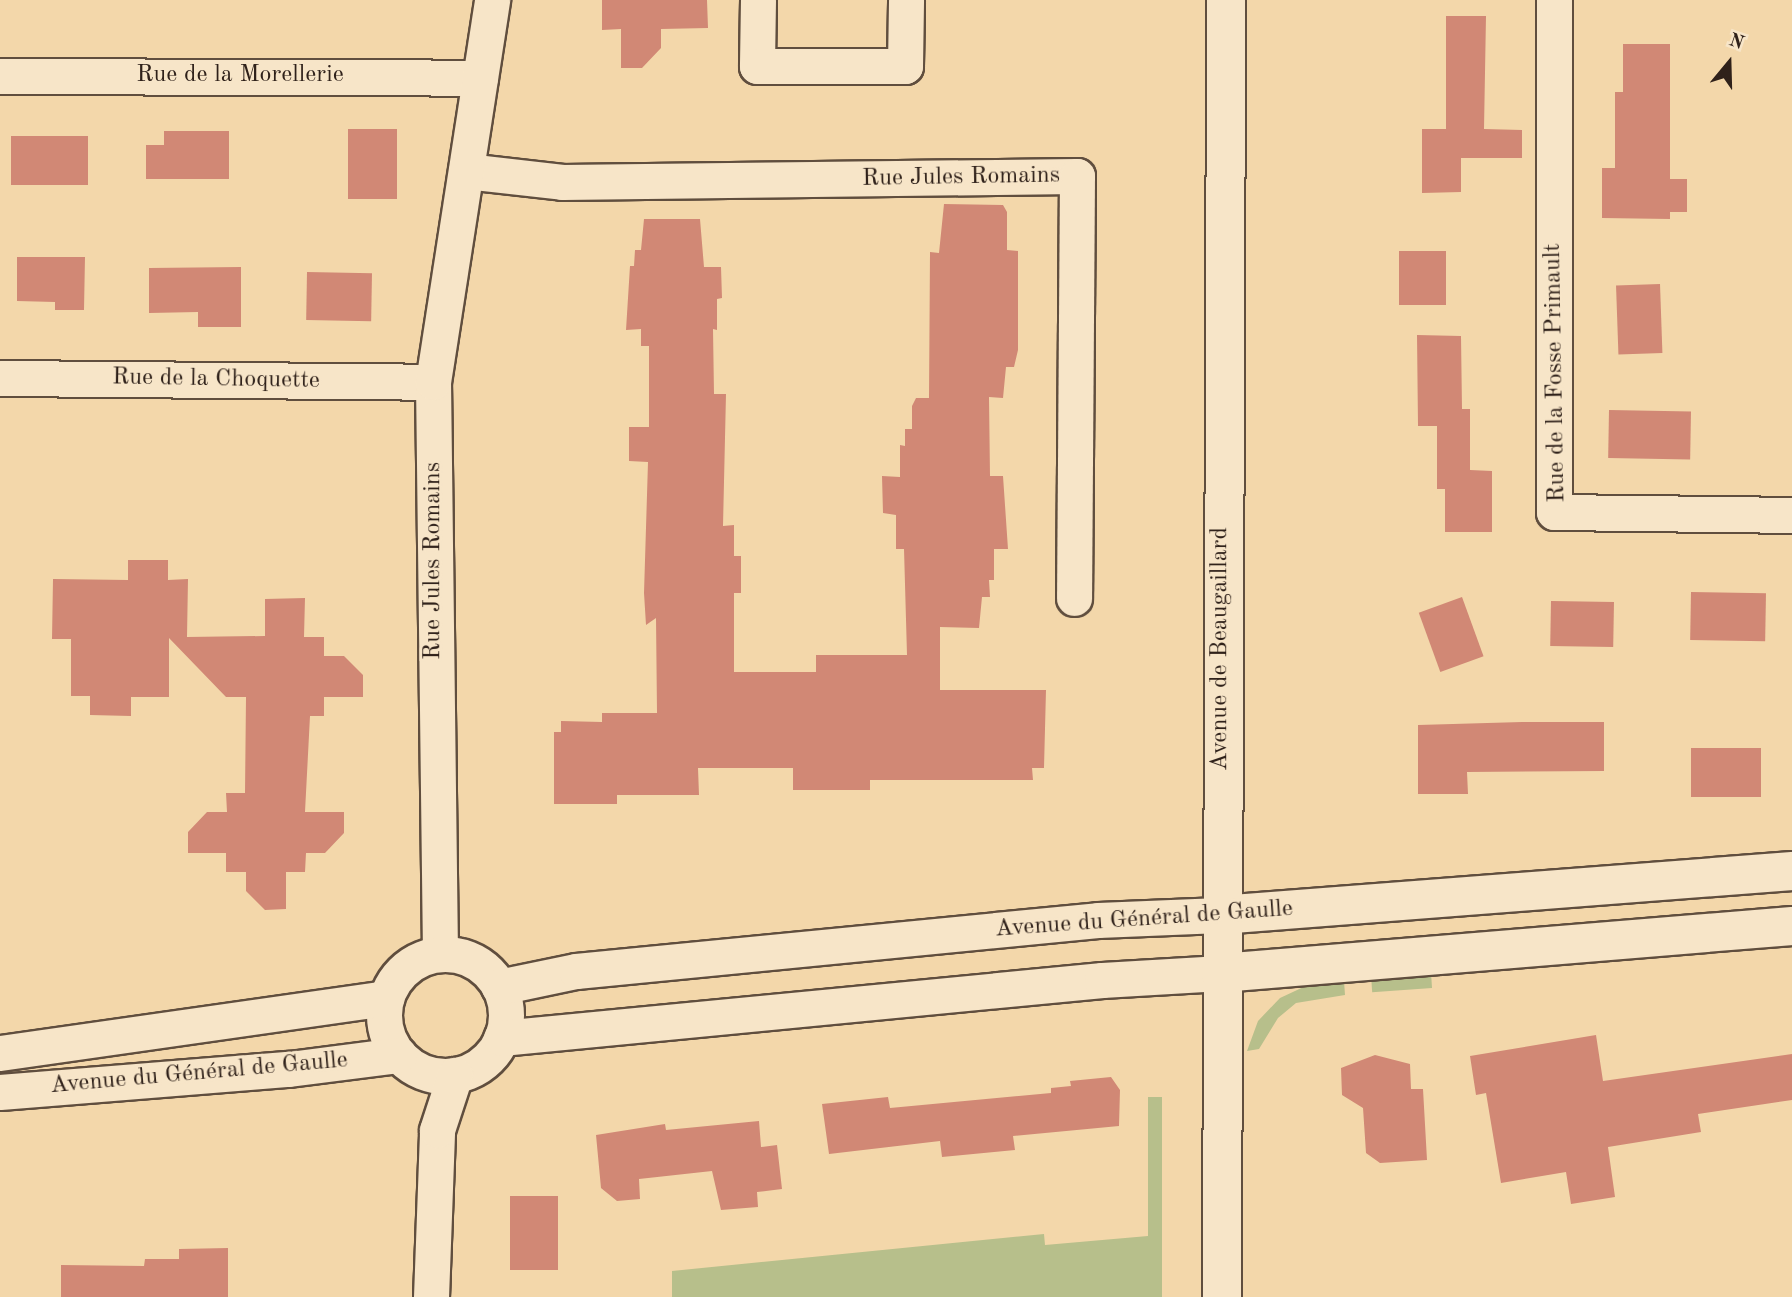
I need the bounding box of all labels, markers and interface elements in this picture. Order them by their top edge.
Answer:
north arrow [1694,28,1764,98]
text: N [1726,31,1746,54]
street label: Rue de la Morellerie [136,62,344,90]
street label: Rue Jules Romains [862,162,1060,194]
street label: Rue de la Fosse Primault [1539,243,1573,503]
street label: Rue de la Choquette [112,364,320,396]
street label: Rue Jules Romains [420,462,448,660]
street label: Avenue de Beaugaillard [1207,527,1235,771]
street label: Avenue du Général de Gaulle [994,895,1294,945]
street label: Avenue du Général de Gaulle [49,1047,349,1101]

